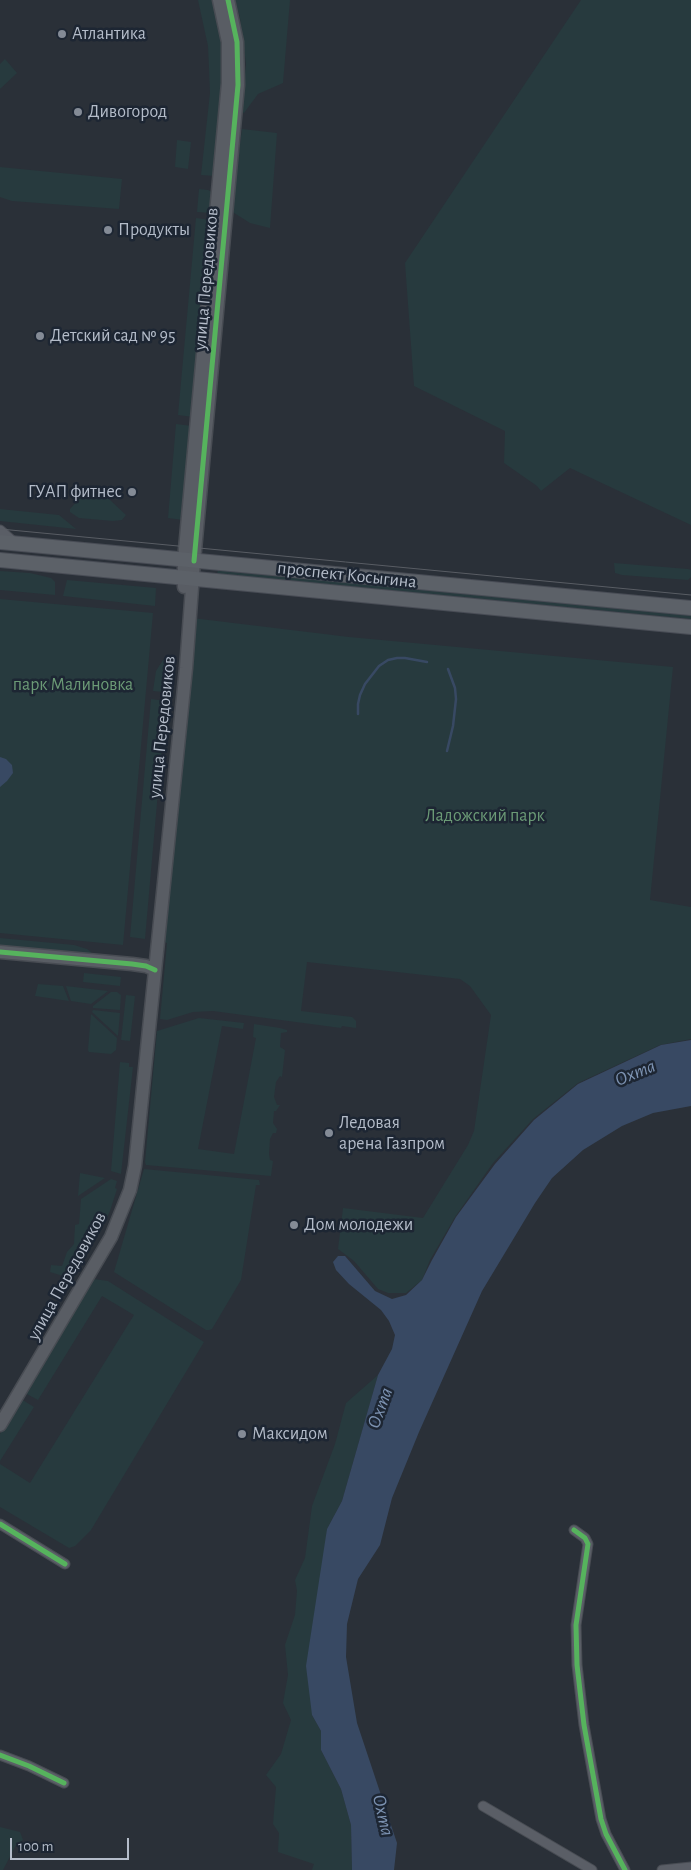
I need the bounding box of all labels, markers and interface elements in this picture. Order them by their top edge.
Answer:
place label: Атлантика [72,23,146,45]
marker: Атлантика [56,28,68,40]
place label: Дивогород [88,101,167,123]
marker: Дивогород [72,106,84,118]
street label: улица Передовиков [189,207,223,351]
place label: Продукты [118,219,190,241]
marker: Продукты [102,224,114,236]
place label: Детский сад № 95 [50,325,176,347]
marker: Детский сад № 95 [34,330,46,342]
place label: ГУАП фитнес [28,481,122,503]
marker: ГУАП фитнес [126,486,138,498]
street label: проспект Косыгина [276,557,418,593]
street label: улица Передовиков [144,655,180,799]
park label: парк Малиновка [13,674,133,696]
park label: Ладожский парк [425,805,545,827]
water label: Охта [611,1055,659,1091]
place label: Ледовая арена Газпром [339,1112,445,1154]
marker: Ледовая арена Газпром [323,1127,335,1139]
street label: улица Передовиков [23,1208,111,1344]
place label: Дом молодежи [304,1214,413,1236]
marker: Дом молодежи [288,1219,300,1231]
water label: Охта [362,1384,398,1432]
place label: Максидом [252,1423,328,1445]
marker: Максидом [236,1428,248,1440]
water label: Охта [367,1792,399,1838]
scale bar [12,1828,131,1860]
text: 100 m [18,1839,53,1854]

